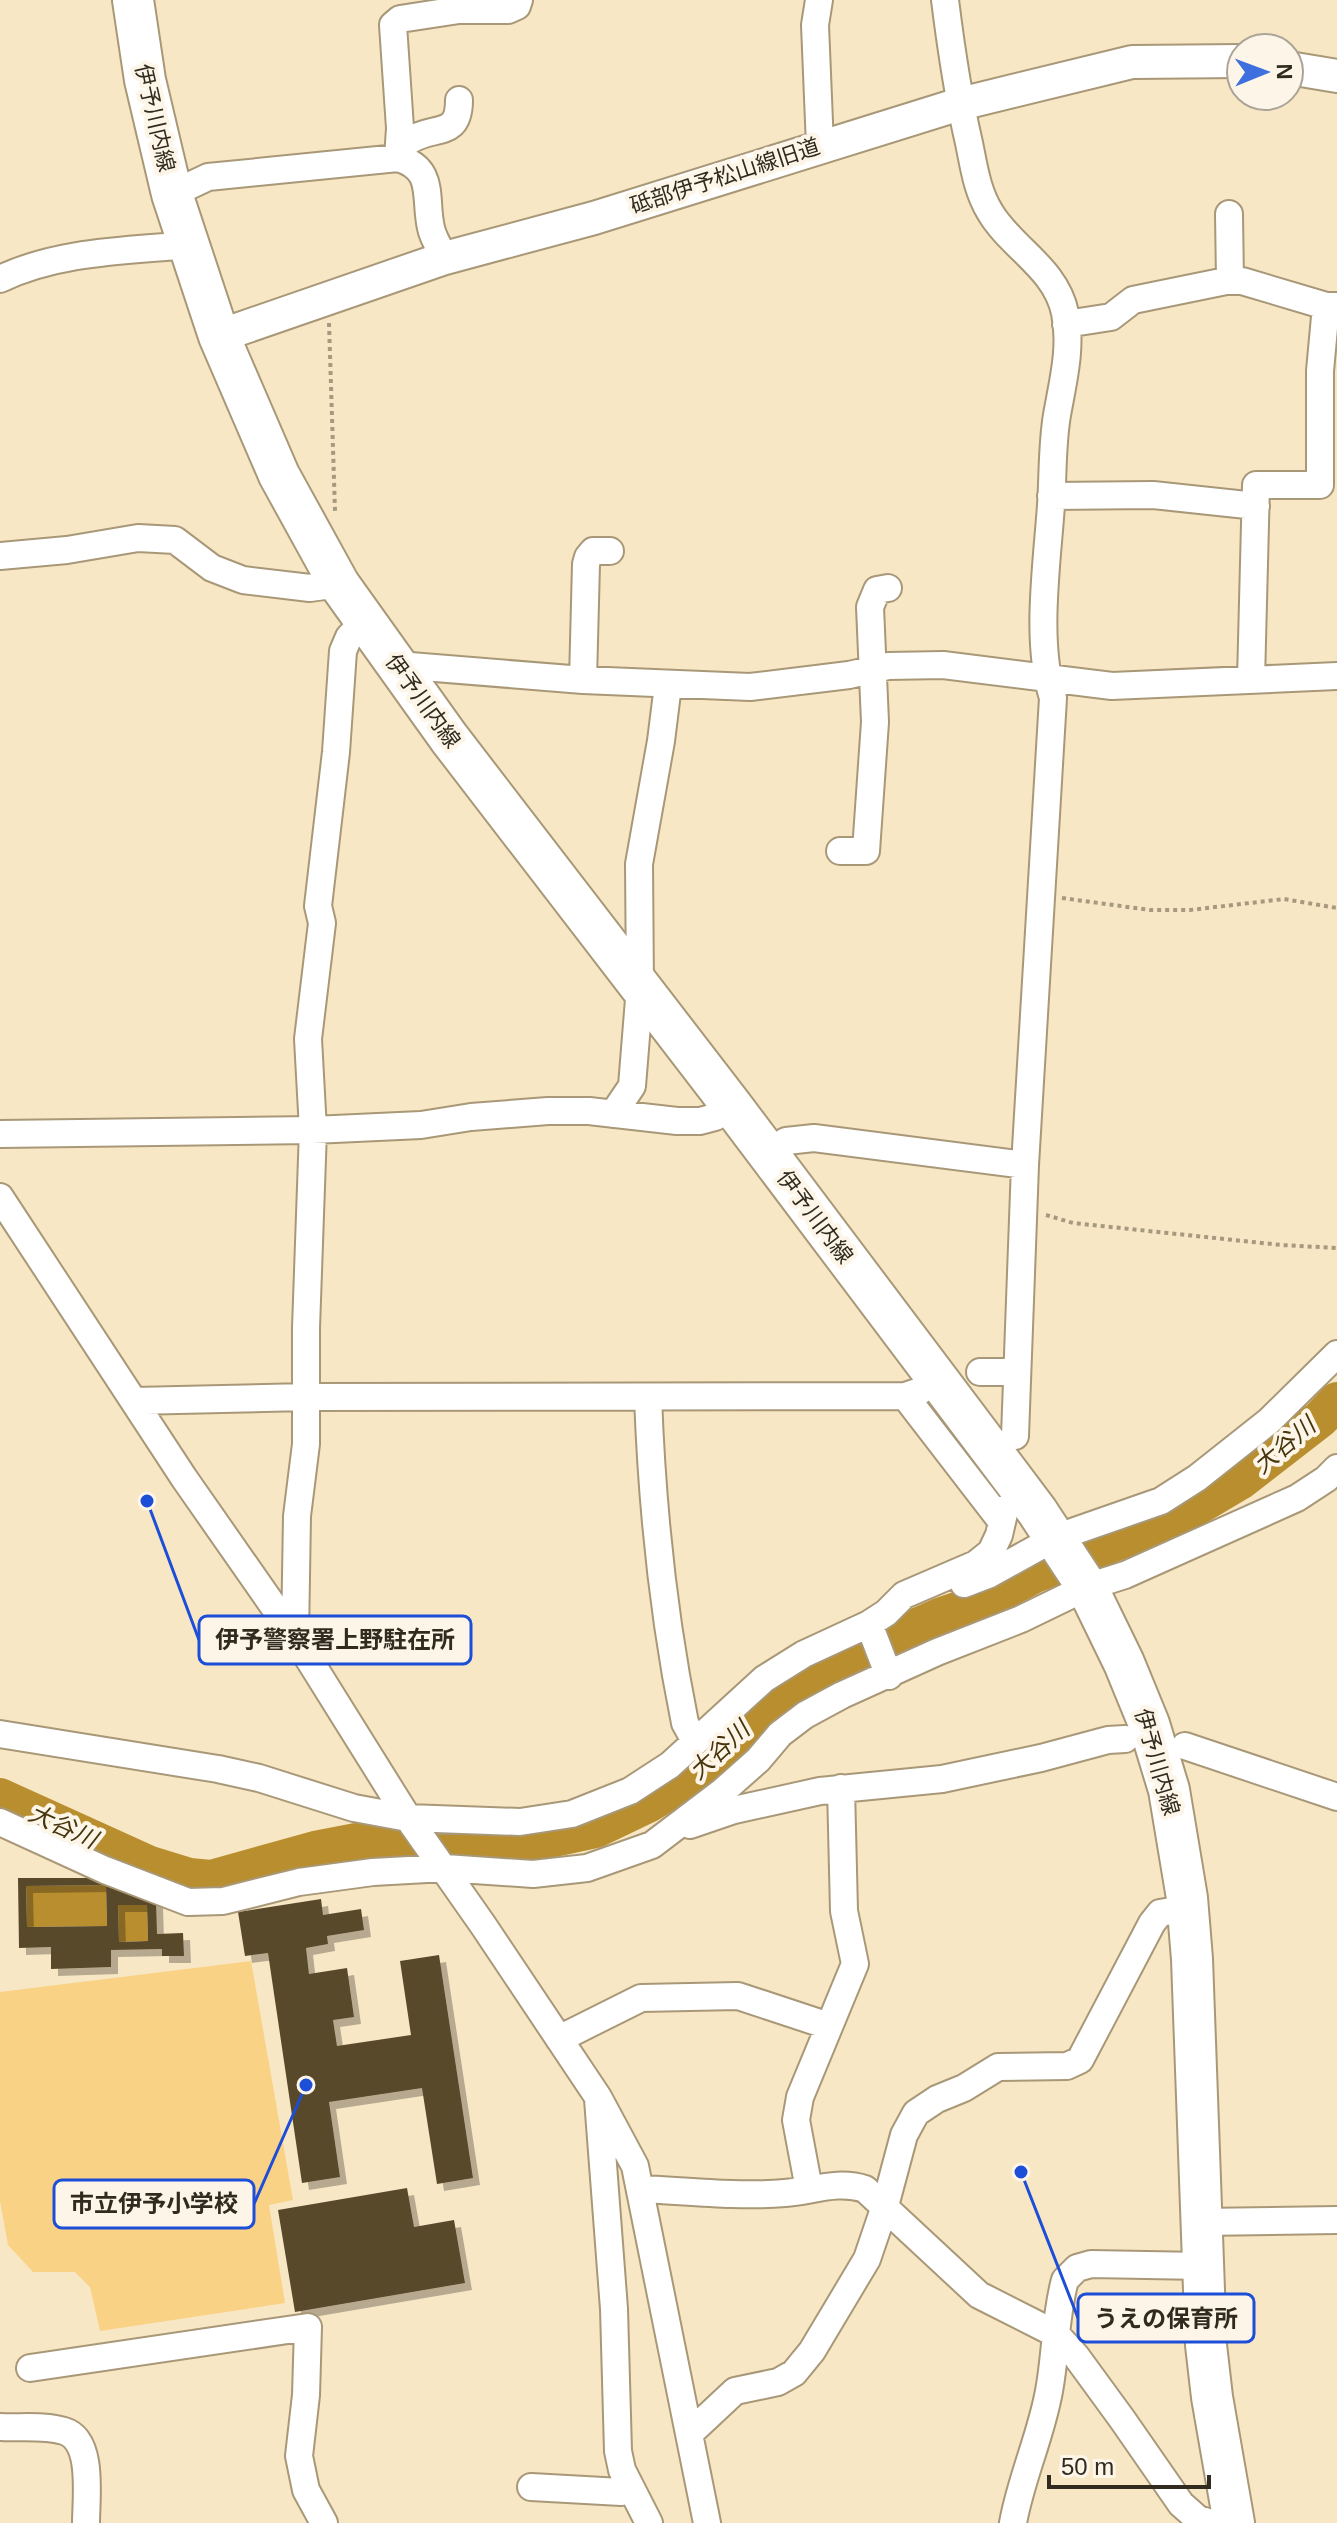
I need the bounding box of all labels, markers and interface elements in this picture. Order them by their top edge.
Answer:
north arrow [1225,32,1305,112]
street label: 伊予川内線 [130,62,180,174]
text: N [1272,63,1297,80]
street label: 砥部伊予松山線旧道 [627,134,823,218]
street label: 伊予川内線 [381,649,465,753]
street label: 伊予川内線 [772,1166,858,1268]
water label: 大谷川 [1248,1410,1323,1478]
callout: 伊予警察署上野駐在所 [199,1616,471,1664]
text: 伊予警察署上野駐在所 [215,1626,455,1653]
street label: 伊予川内線 [1130,1706,1184,1818]
water label: 大谷川 [683,1714,757,1784]
water label: 大谷川 [25,1799,104,1854]
callout: 市立伊予小学校 [54,2180,254,2228]
text: 市立伊予小学校 [70,2190,238,2217]
callout: うえの保育所 [1078,2294,1254,2342]
text: うえの保育所 [1094,2305,1238,2332]
scale bar [1049,2439,1209,2489]
text: 50 m [1061,2453,1114,2480]

